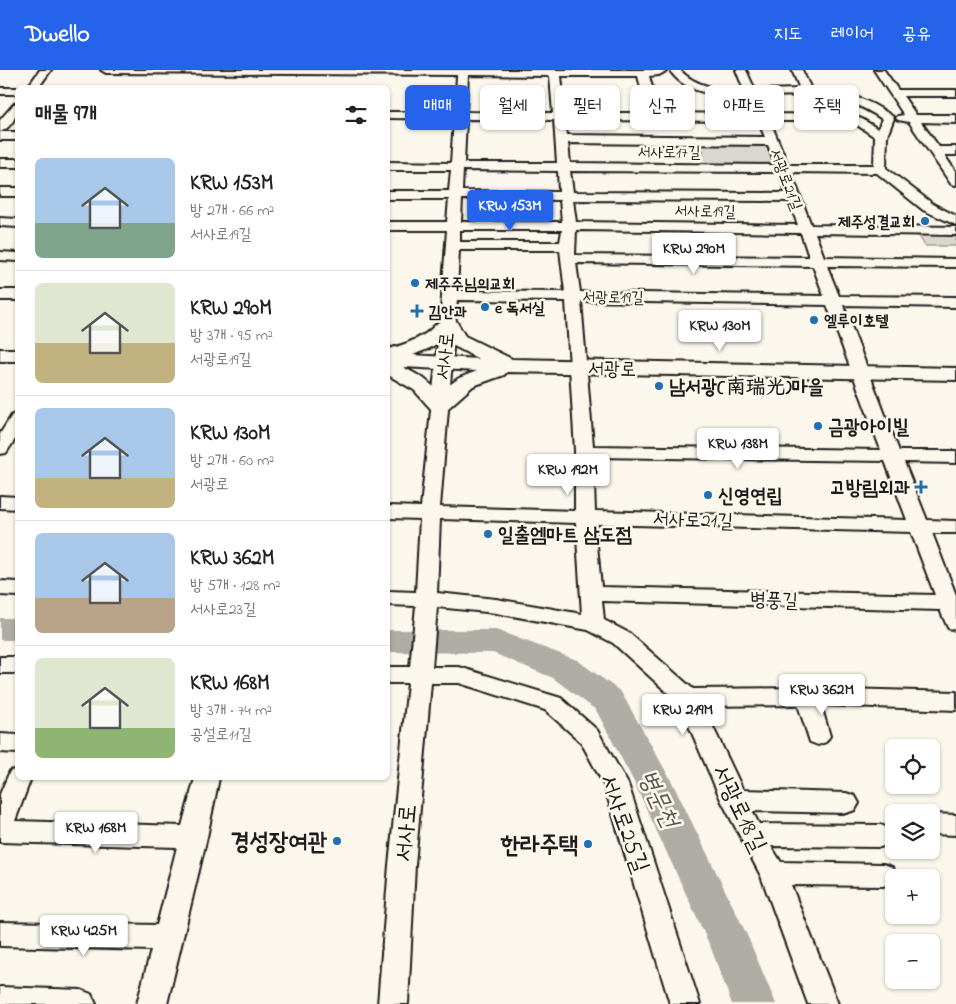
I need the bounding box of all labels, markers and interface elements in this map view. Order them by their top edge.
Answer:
text: Dwello [25,18,90,53]
text: 지도 [774,22,803,48]
text: 레이어 [831,22,874,48]
text: 공유 [902,22,931,48]
chip: 매매 [405,85,470,130]
chip: 월세 [480,85,545,130]
chip: 필터 [555,85,620,130]
chip: 신규 [630,85,695,130]
chip: 아파트 [705,85,784,130]
chip: 주택 [794,85,859,130]
text: 매물 9개 [35,100,97,130]
icon: filters [342,101,370,129]
street label: 서사로17길 [637,141,701,165]
street label: 서광로21길 [762,145,808,214]
text: KRW 153M [190,169,273,199]
icon: home [75,178,135,238]
pin: KRW 153M [458,190,562,232]
text: KRW 153M [478,194,542,218]
text: 방 2개 · 66 m² [190,199,274,223]
street label: 서사로19길 [674,199,736,225]
place label: 제주성결교회 [838,211,915,235]
marker: 제주성결교회 [919,215,931,227]
text: 서사로19길 [190,223,251,247]
pin: KRW 290M [642,232,746,275]
text: KRW 290M [663,237,725,261]
place label: 제주주님의교회 [425,273,515,297]
marker: 제주주님의교회 [409,277,421,289]
street label: 서광로19길 [582,285,644,311]
text: KRW 290M [190,294,272,324]
place label: e 독서실 [495,297,545,321]
place label: 김안과 [428,301,467,325]
marker: e 독서실 [479,301,491,313]
icon: home [75,303,135,363]
marker: 김안과 [410,304,424,318]
pin: KRW 130M [668,310,772,352]
place label: 엘루이호텔 [824,310,890,334]
text: KRW 130M [689,314,751,338]
marker: 엘루이호텔 [808,314,820,326]
text: 방 3개 · 95 m² [190,324,273,348]
street label: 서사로 [430,331,463,382]
text: 서광로19길 [190,348,251,372]
street label: 서광로 [588,356,636,385]
place label: 남서광(南瑞光)마을 [669,374,824,403]
marker: 남서광(南瑞光)마을 [653,380,665,392]
place label: 금광아이빌 [828,414,909,443]
text: KRW 130M [190,419,271,449]
marker: 금광아이빌 [812,420,824,432]
icon: home [75,428,135,488]
pin: KRW 138M [686,428,790,470]
text: KRW 138M [708,432,768,456]
text: 방 2개 · 60 m² [190,449,274,473]
pin: KRW 192M [516,454,620,496]
text: KRW 192M [538,458,598,482]
text: 서광로 [190,473,229,497]
place label: 고방림외과 [830,475,910,504]
marker: 고방림외과 [914,480,928,494]
place label: 신영연립 [718,483,782,512]
marker: 신영연립 [702,489,714,501]
street label: 서사로21길 [652,506,734,537]
place label: 일출엠마트 삼도점 [498,522,632,551]
marker: 일출엠마트 삼도점 [482,528,494,540]
text: KRW 362M [190,544,274,574]
icon: home [75,553,135,613]
text: 방 5개 · 128 m² [190,574,281,598]
street label: 병풍길 [749,586,799,617]
text: 서사로23길 [190,598,256,622]
text: KRW 168M [190,669,270,699]
pin: KRW 362M [770,674,874,716]
icon: home [75,678,135,738]
text: KRW 362M [790,678,854,702]
pin: KRW 219M [631,694,735,736]
text: KRW 219M [653,698,713,722]
text: 방 3개 · 74 m² [190,699,272,723]
text: 공설로11길 [190,723,252,747]
map controls [885,739,940,989]
button: locate [885,739,940,794]
street label: 서광로18길 [701,759,774,859]
water label: 병문천 [628,764,688,837]
street label: 서사로25길 [589,770,657,878]
street label: 서사로 [388,803,427,864]
button: layers [885,804,940,859]
pin: KRW 168M [44,812,148,854]
text: KRW 168M [66,816,126,840]
place label: 경성장여관 [230,826,328,861]
place label: 한라주택 [500,829,578,864]
marker: 경성장여관 [331,835,343,847]
marker: 한라주택 [582,838,594,850]
button: + [885,869,940,924]
pin: KRW 425M [32,914,136,957]
text: KRW 425M [51,919,117,943]
button: − [885,934,940,989]

